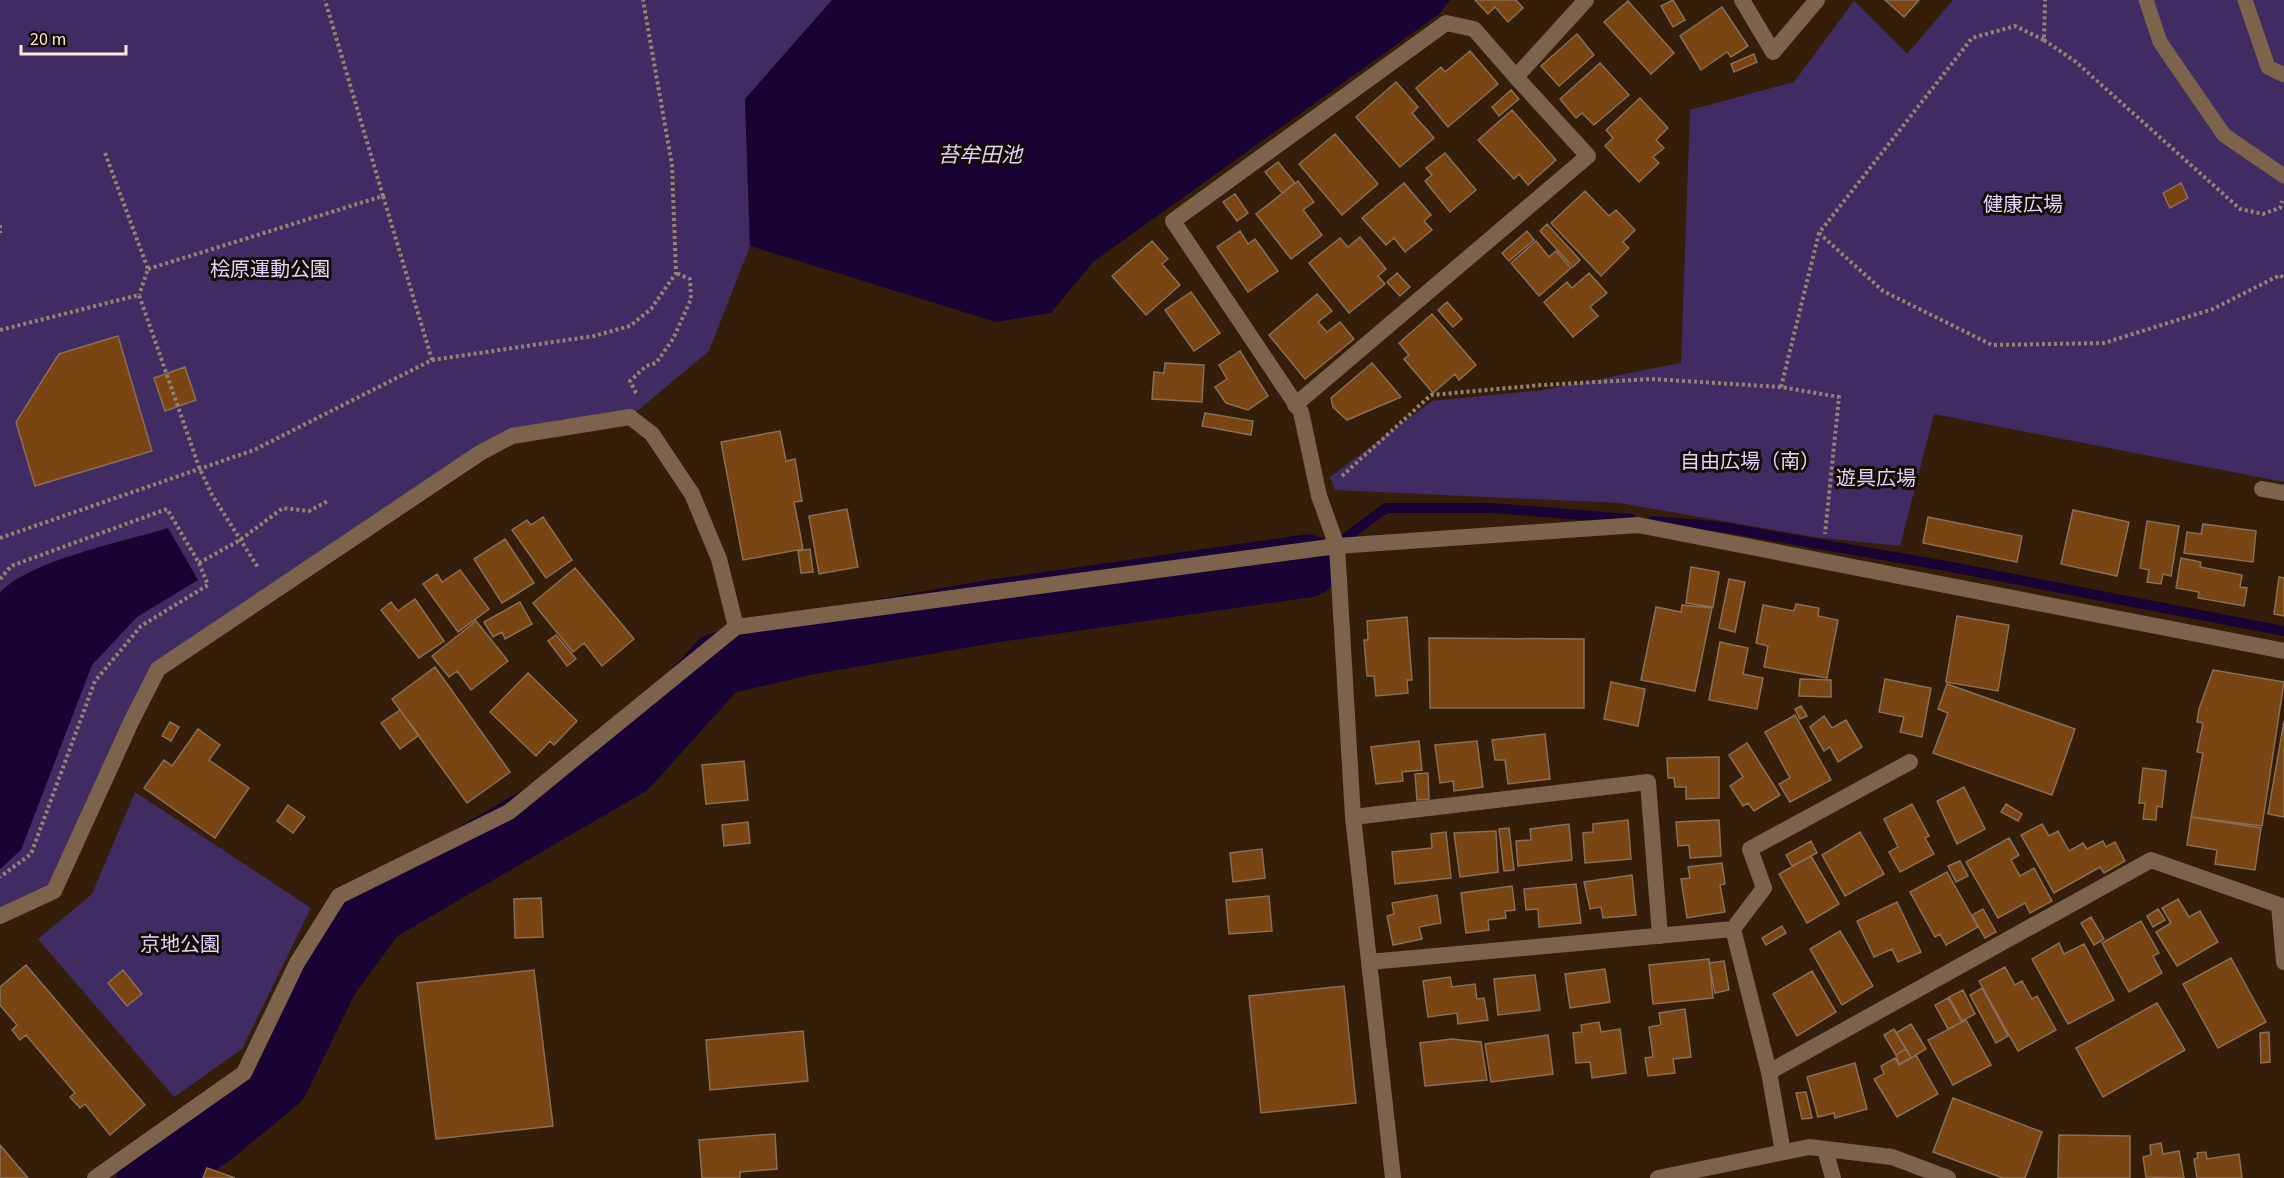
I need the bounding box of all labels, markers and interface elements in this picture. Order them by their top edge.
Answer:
scale bar [21,18,126,56]
text: 20 m [30,27,66,52]
water label: 苔牟田池 [938,140,1024,170]
park label: 健康広場 [1983,191,2063,219]
park label: 桧原運動公園 [210,256,330,284]
park label: 自由広場（南） [1680,448,1820,476]
park label: 遊具広場 [1836,465,1916,493]
park label: 京地公園 [140,931,220,959]

